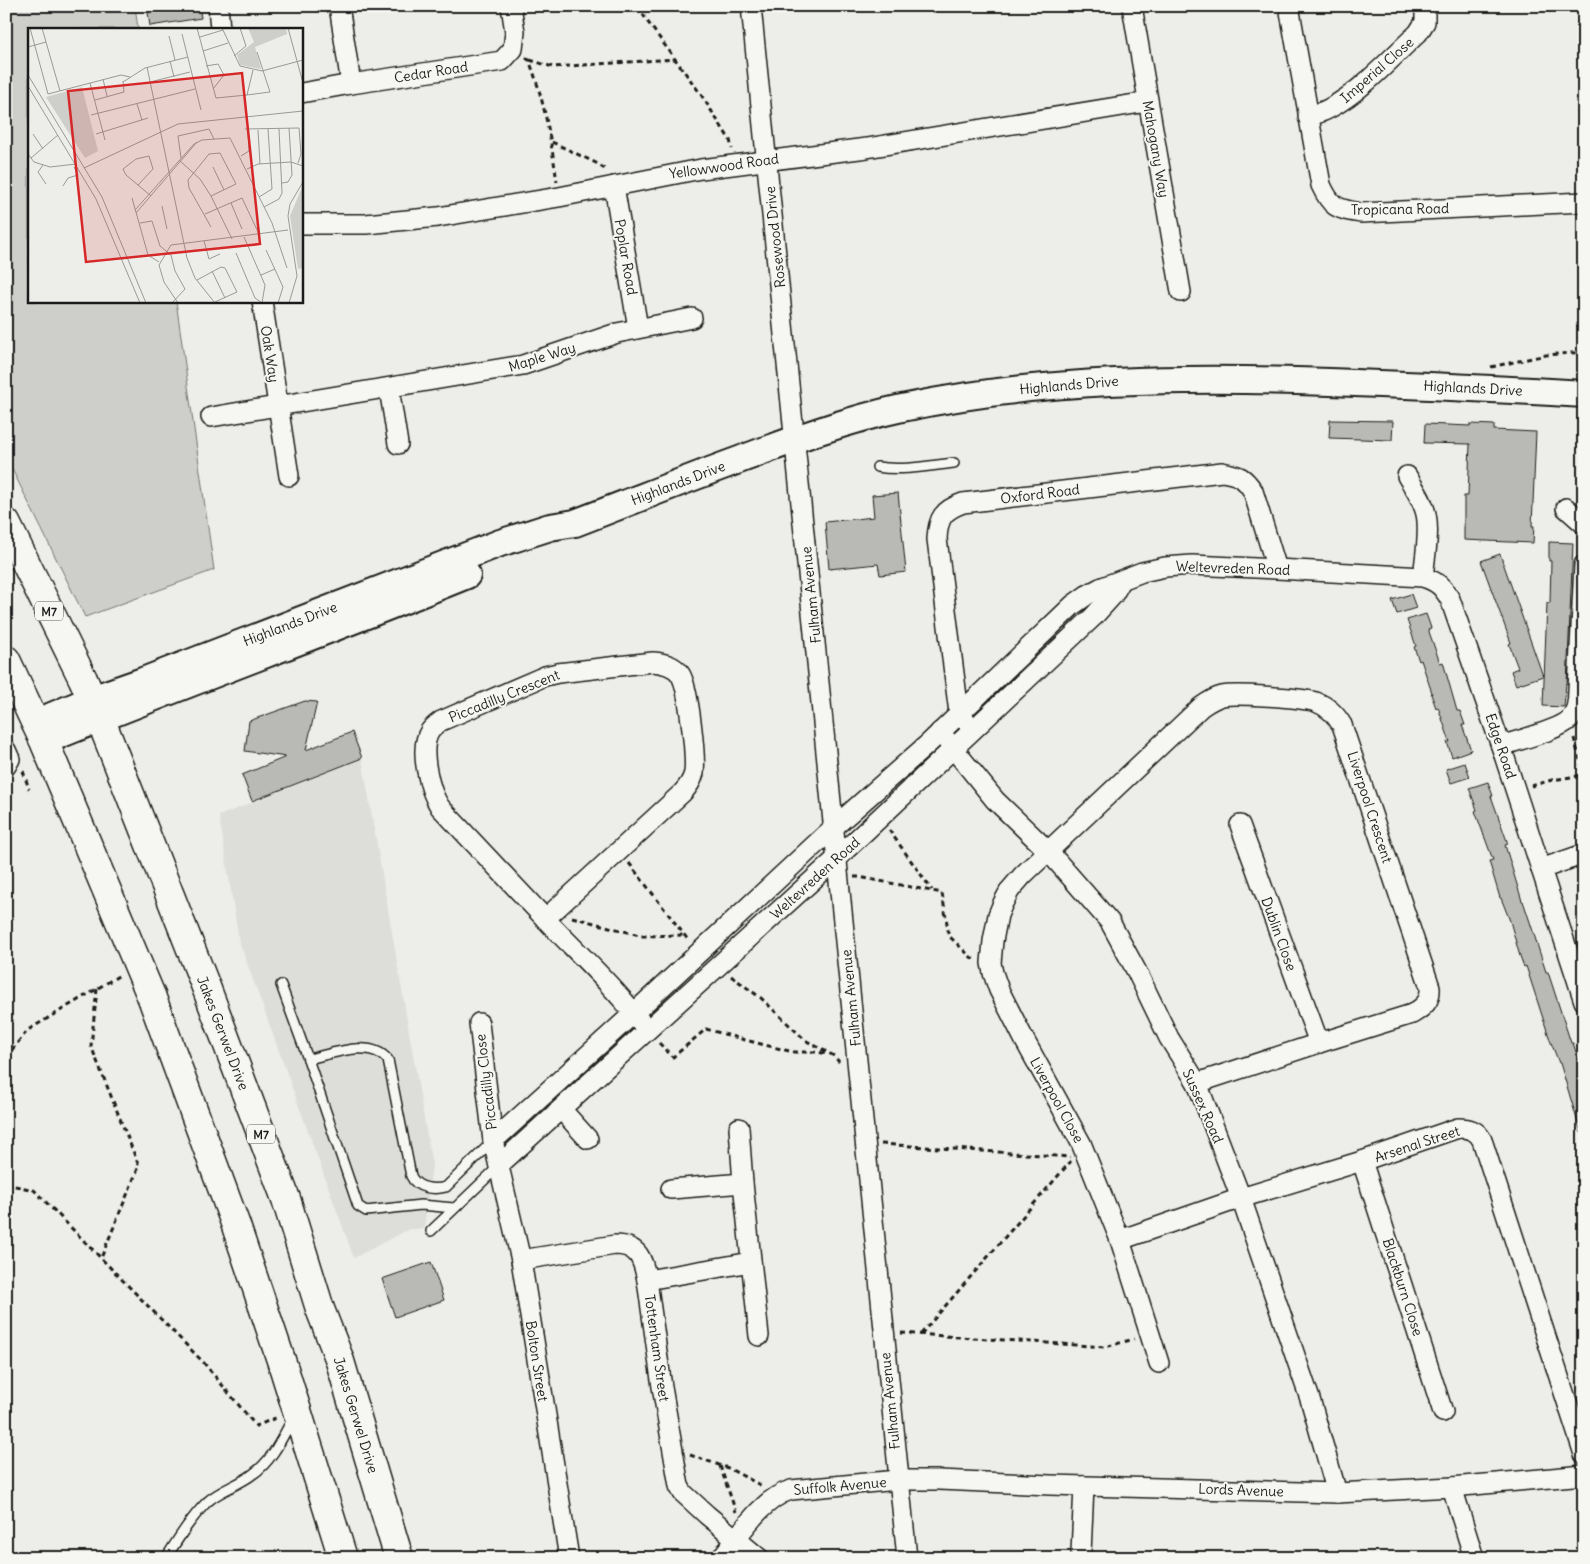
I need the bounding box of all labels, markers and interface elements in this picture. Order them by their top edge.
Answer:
inset map [28,28,302,302]
street label: Imperial Close [1337,33,1417,107]
street label: Cedar Road [393,57,469,87]
street label: Mahogany Way [1139,99,1173,199]
street label: Yellowwood Road [668,149,780,183]
street label: Rosewood Drive [761,185,789,289]
street label: Tropicana Road [1351,199,1449,219]
street label: Poplar Road [610,218,642,296]
street label: Oak Way [257,324,283,384]
street label: Maple Way [506,338,578,376]
street label: Highlands Drive [1019,372,1119,398]
street label: Highlands Drive [1423,376,1523,400]
street label: Highlands Drive [628,457,728,509]
street label: Oxford Road [999,480,1081,508]
street label: Fulham Avenue [797,546,825,644]
street label: Weltevreden Road [1175,557,1291,579]
street label: Highlands Drive [240,598,340,650]
road number: M7 [35,602,63,620]
street label: Piccadilly Crescent [446,665,562,726]
street label: Edge Road [1481,711,1521,781]
street label: Liverpool Crescent [1343,749,1397,865]
street label: Weltevreden Road [766,833,864,923]
street label: Dublin Close [1257,894,1301,974]
street label: Fulham Avenue [837,949,865,1047]
street label: Jakes Gerwel Drive [193,973,253,1093]
street label: Piccadilly Close [471,1033,501,1131]
street label: Liverpool Close [1026,1054,1088,1146]
street label: Sussex Road [1179,1066,1227,1146]
street label: Arsenal Street [1372,1122,1462,1166]
road number: M7 [247,1124,275,1144]
street label: Blackburn Close [1379,1236,1427,1338]
street label: Tottenham Street [641,1293,673,1403]
street label: Bolton Street [522,1319,552,1403]
street label: Fulham Avenue [876,1352,904,1450]
street label: Jakes Gerwel Drive [330,1355,382,1475]
street label: Suffolk Avenue [793,1473,887,1499]
street label: Lords Avenue [1198,1480,1284,1500]

